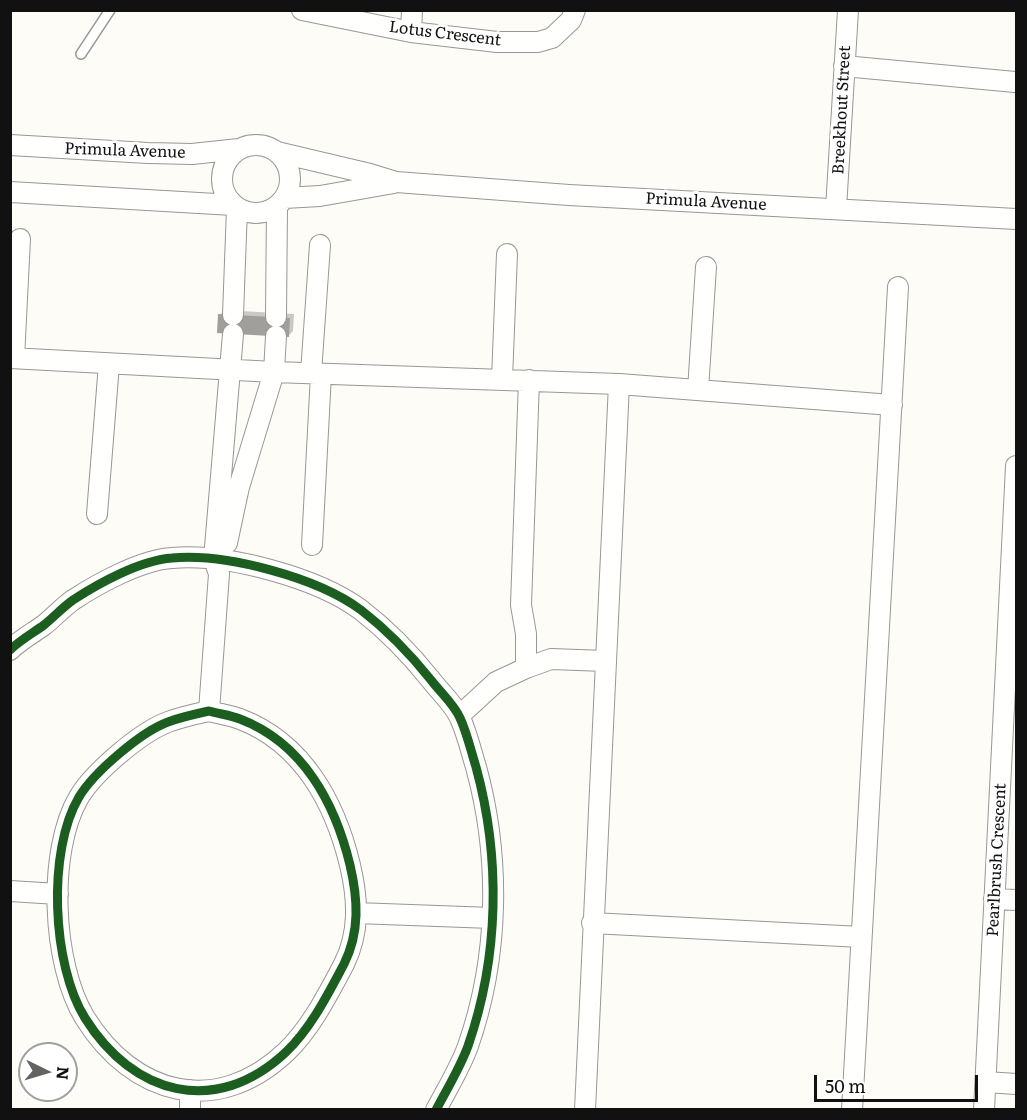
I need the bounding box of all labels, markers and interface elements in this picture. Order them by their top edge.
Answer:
street label: Lotus Crescent [388,18,502,50]
street label: Breekhout Street [829,45,855,175]
street label: Primula Avenue [64,139,186,163]
street label: Primula Avenue [645,189,767,215]
street label: Pearlbrush Crescent [983,783,1011,937]
north arrow [18,1042,78,1102]
scale bar [817,1063,980,1101]
text: N [51,1066,76,1081]
text: 50 m [825,1072,866,1099]

